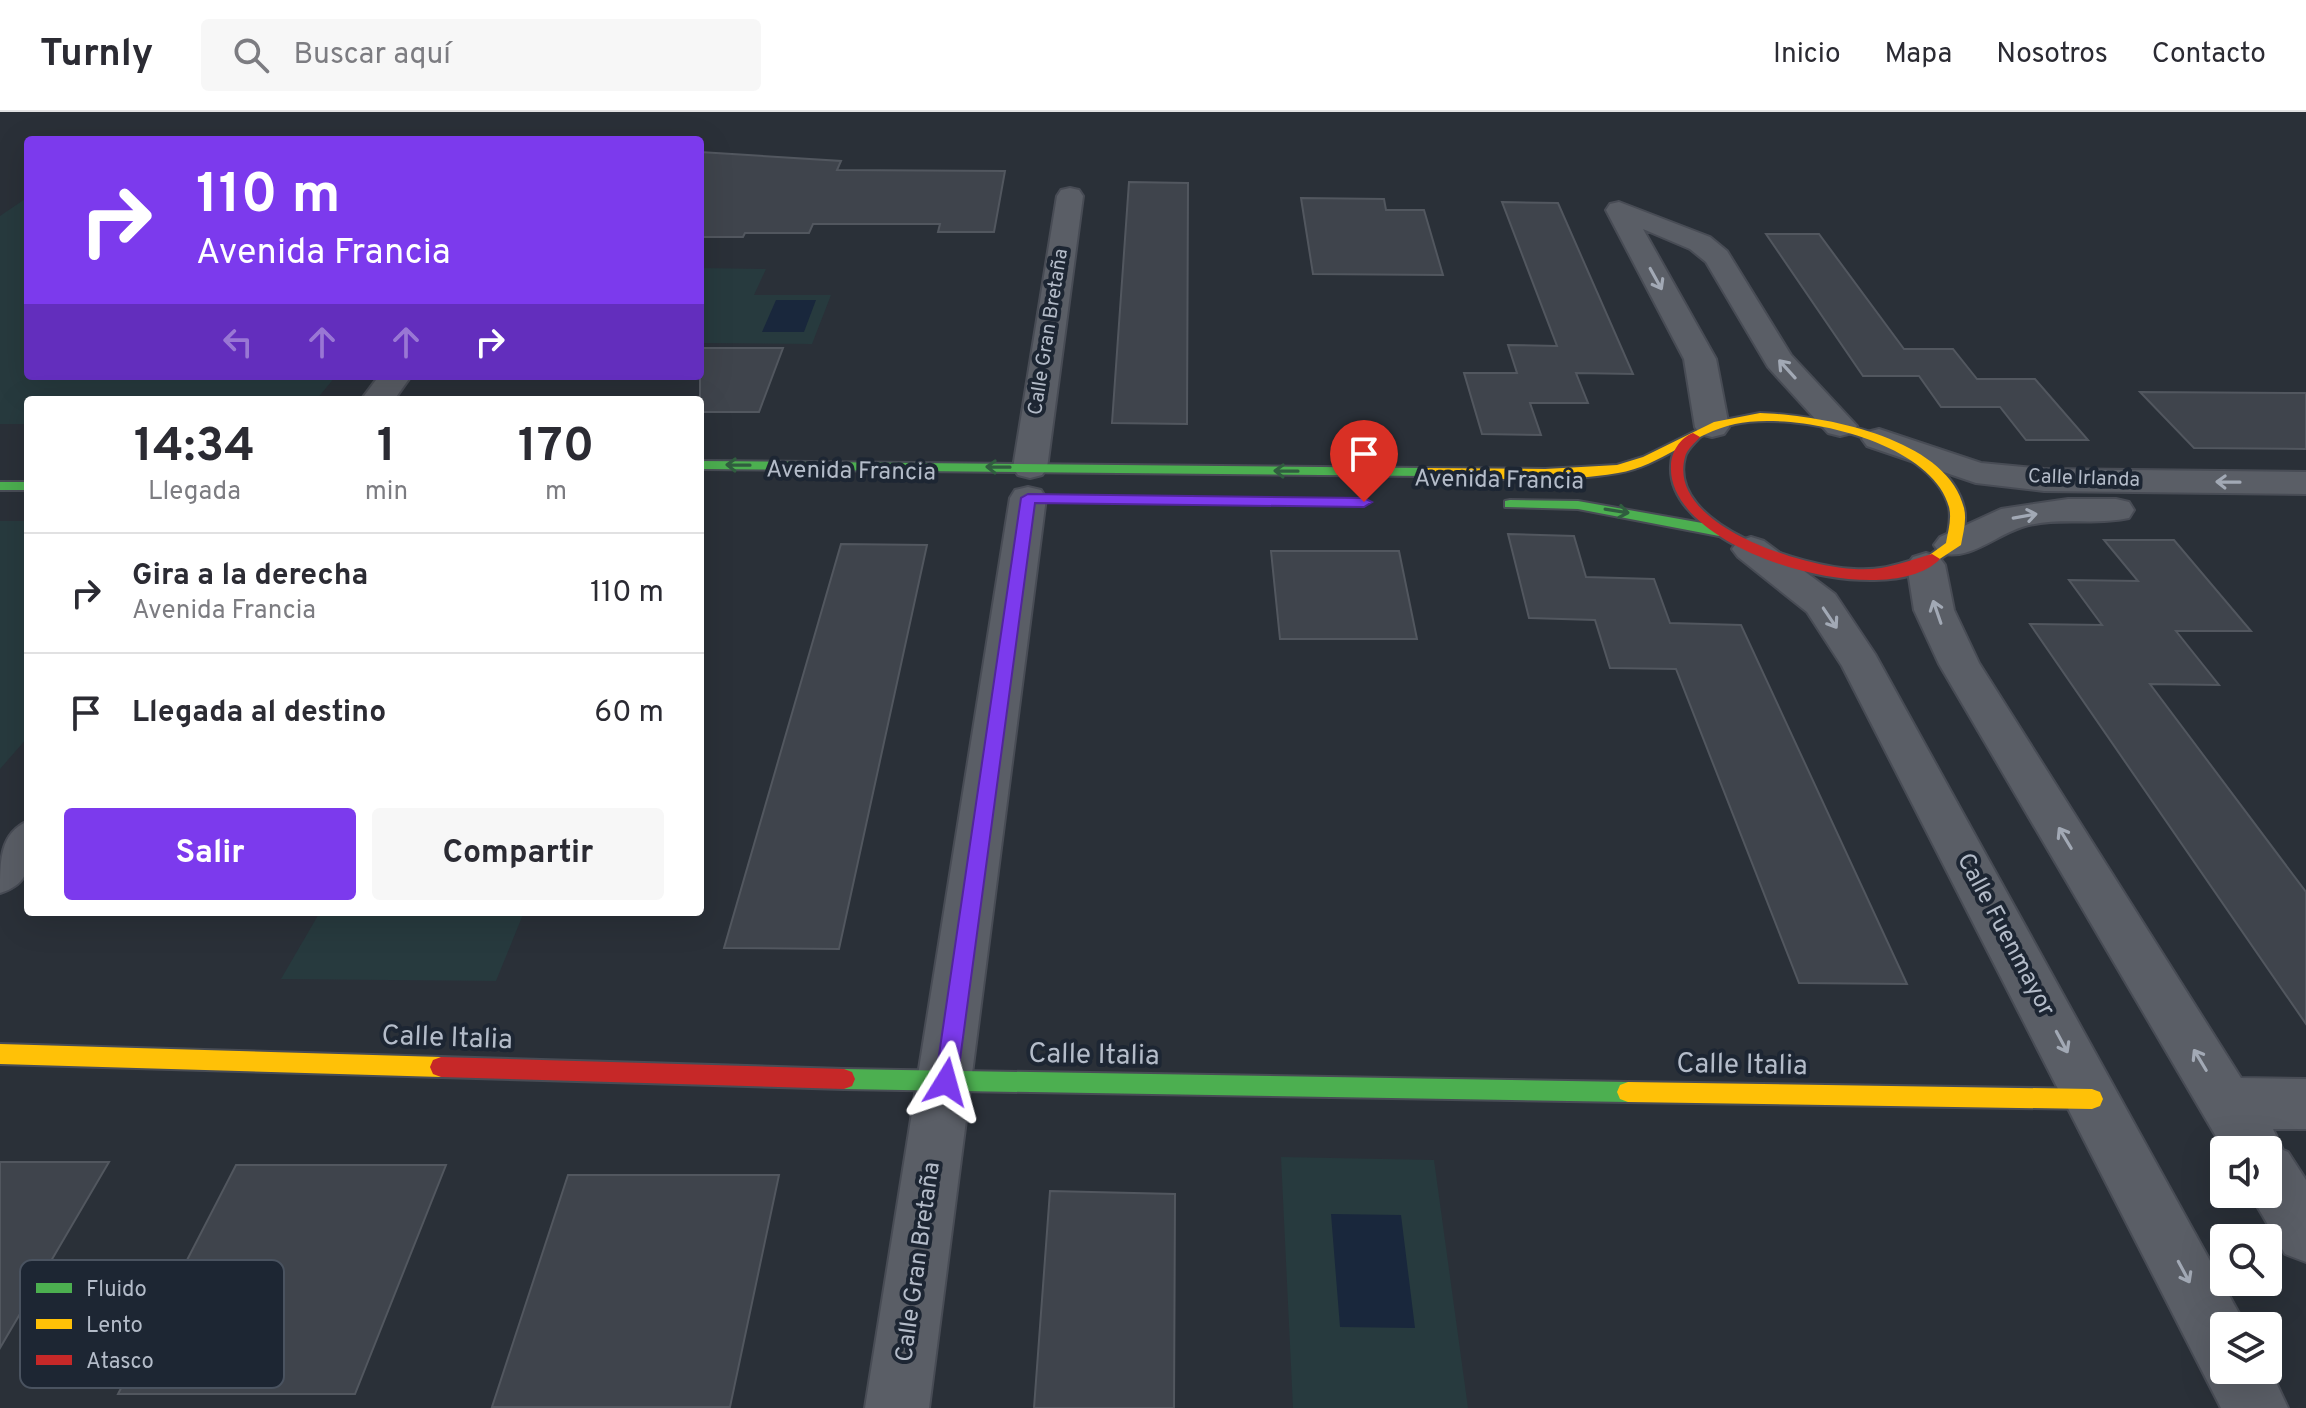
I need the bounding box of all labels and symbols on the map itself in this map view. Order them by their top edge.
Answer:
street label: Calle Gran Bretaña [1023,247,1075,417]
one-way arrow [1649,267,1665,290]
one-way arrow [1778,359,1796,379]
pin [1330,420,1398,502]
street label: Avenida Francia [766,456,936,488]
one-way arrow [725,457,752,473]
one-way arrow [985,459,1012,475]
one-way arrow [1273,463,1300,478]
street label: Calle Irlanda [2028,464,2140,494]
street label: Avenida Francia [1414,465,1584,497]
one-way arrow [2215,474,2242,490]
one-way arrow [1604,504,1630,519]
one-way arrow [2012,508,2037,523]
one-way arrow [1928,600,1943,625]
one-way arrow [1822,606,1839,628]
one-way arrow [2056,827,2073,849]
street label: Calle Fuenmayor [1949,848,2061,1022]
street label: Calle Italia [381,1019,513,1059]
one-way arrow [2054,1030,2070,1054]
street label: Calle Italia [1028,1037,1160,1075]
position arrow [904,1040,988,1124]
street label: Calle Italia [1676,1047,1808,1085]
one-way arrow [2192,1049,2208,1072]
street label: Calle Gran Bretaña [890,1160,948,1364]
legend [20,1260,284,1388]
one-way arrow [2176,1260,2192,1283]
text: Fluido [86,1277,147,1304]
text: Lento [86,1313,143,1340]
text: Atasco [86,1349,154,1376]

